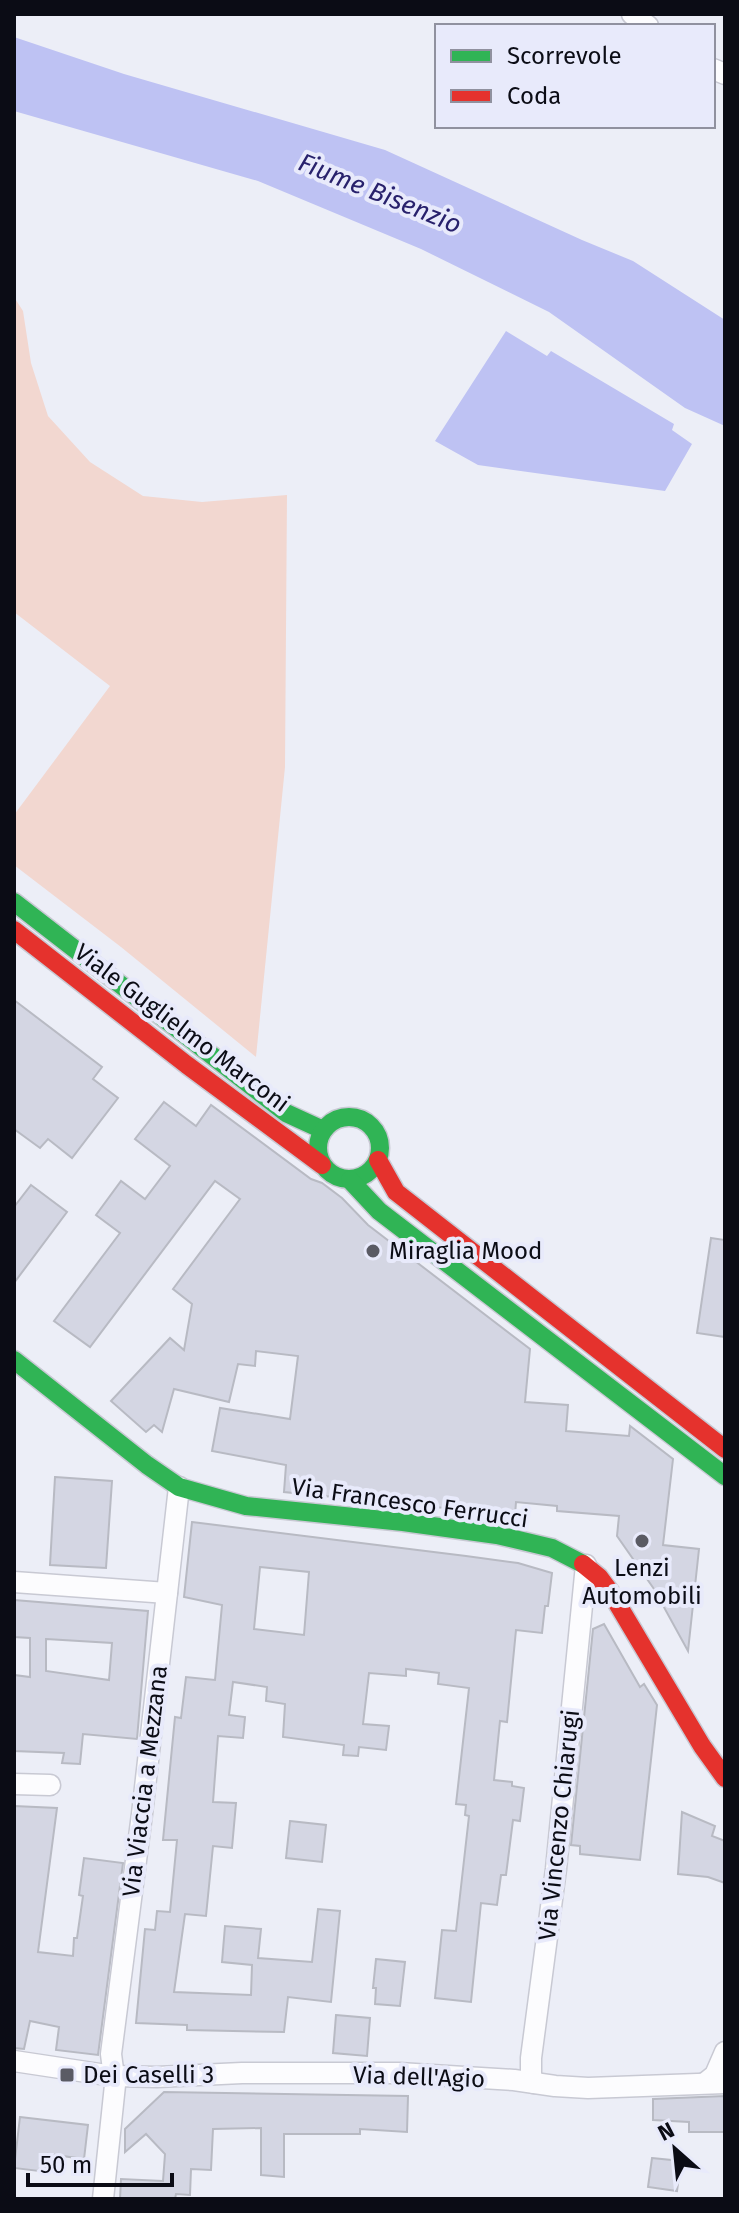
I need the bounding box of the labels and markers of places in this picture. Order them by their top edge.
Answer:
place label: Miraglia Mood [389,1237,542,1265]
marker: Miraglia Mood [364,1242,382,1260]
marker: Lenzi Automobili [633,1532,651,1550]
place label: Lenzi Automobili [582,1554,702,1610]
place label: Dei Caselli 3 [83,2061,214,2089]
marker: Dei Caselli 3 [58,2066,76,2084]

